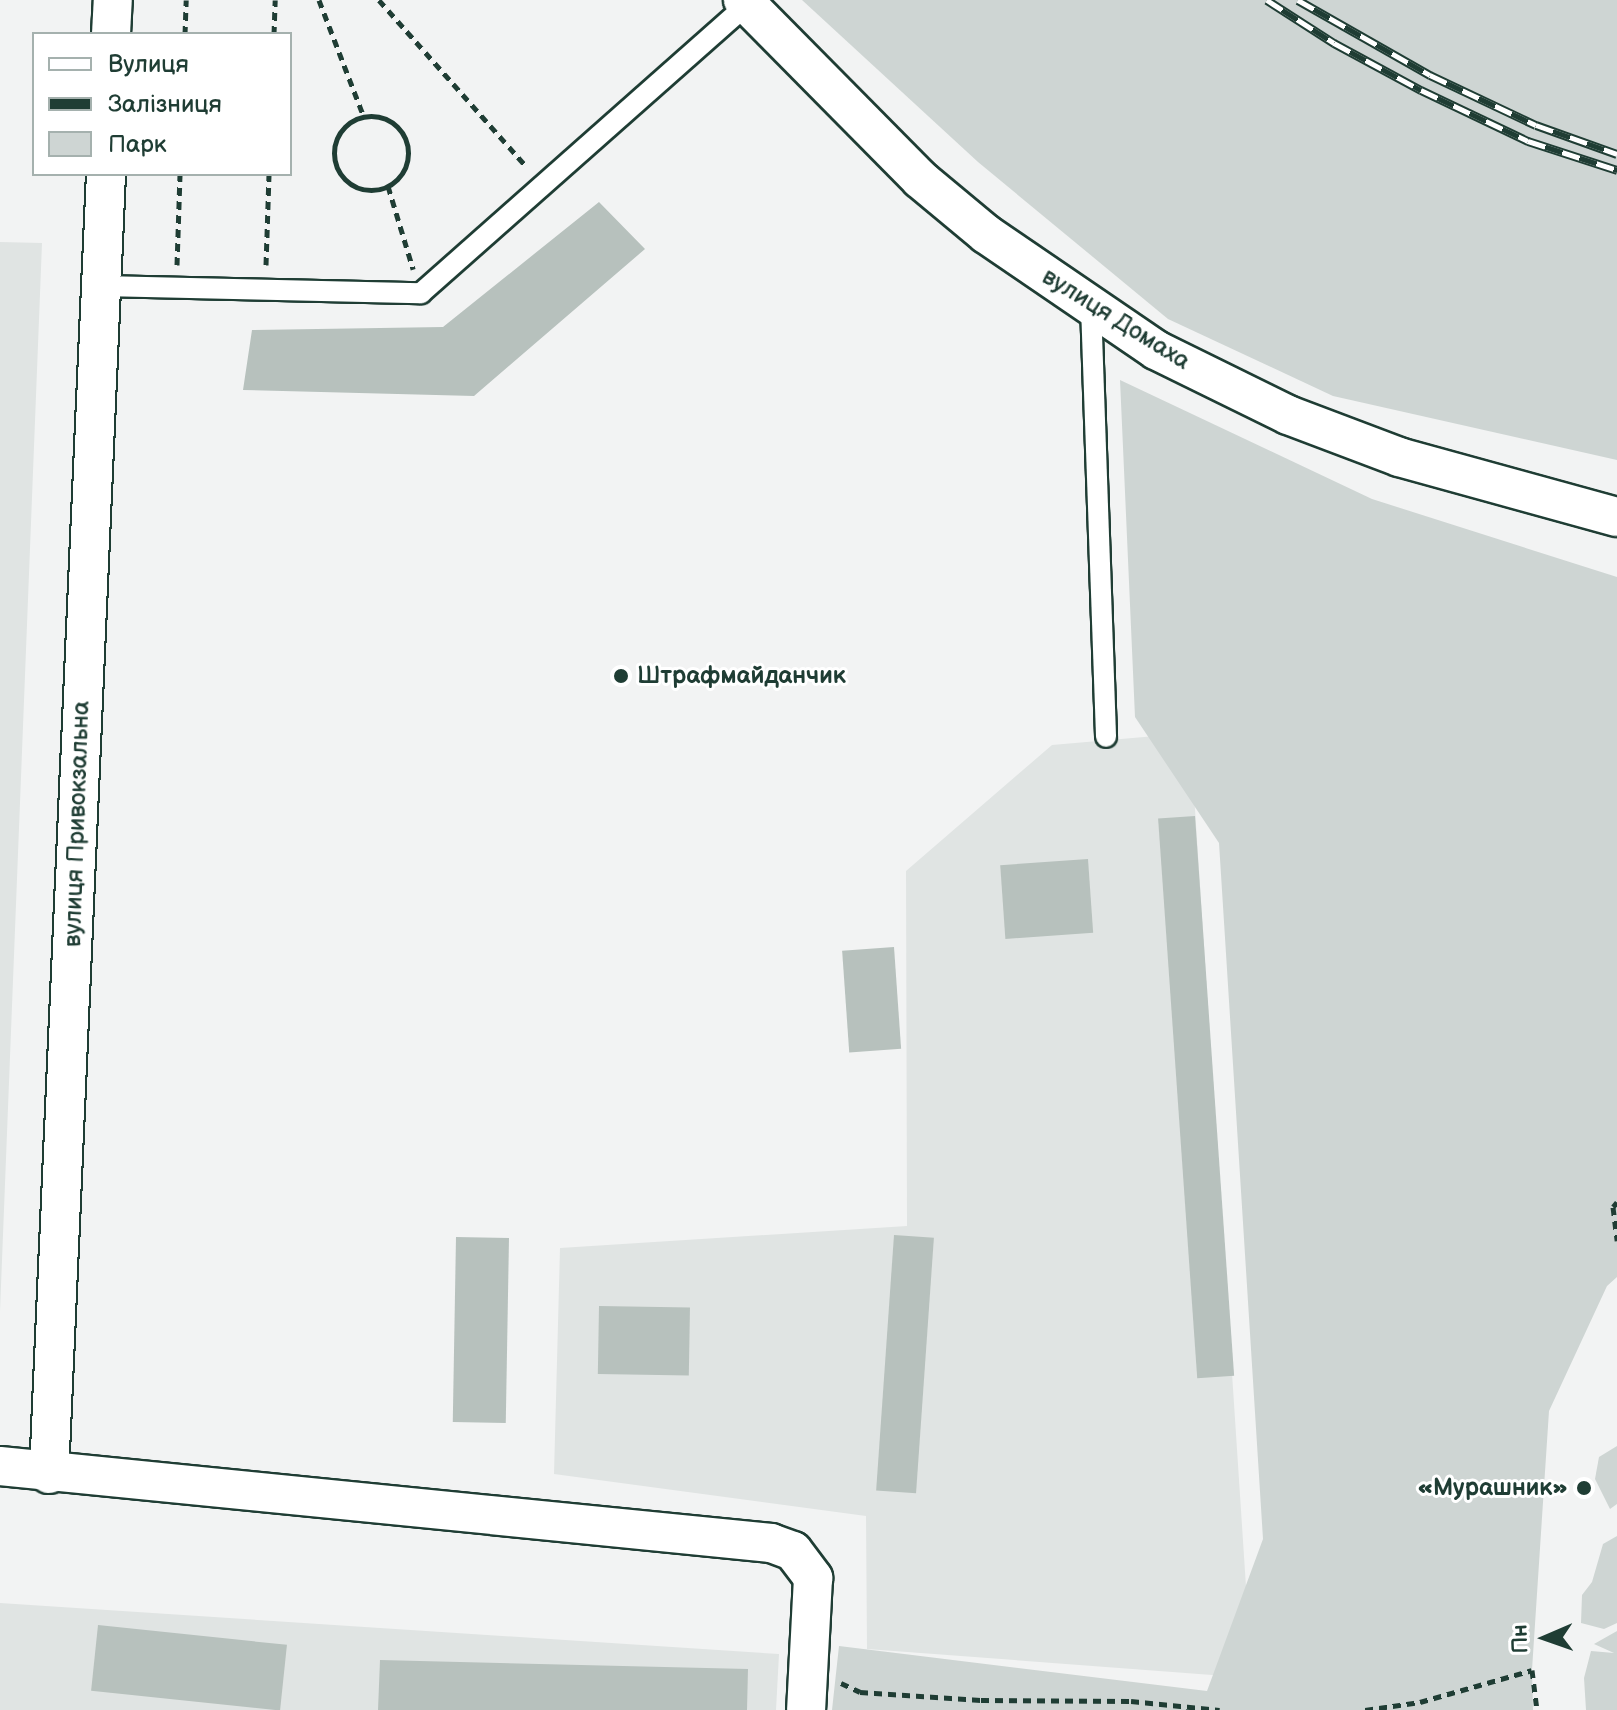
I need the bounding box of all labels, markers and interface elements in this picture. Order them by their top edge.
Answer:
legend [32,32,292,176]
text: Вулиця [108,50,189,79]
text: Залізниця [108,90,222,119]
text: Парк [108,130,166,159]
street label: вулиця Домаха [1037,262,1195,376]
place label: Штрафмайданчик [637,662,846,690]
marker: Штрафмайданчик [612,667,630,685]
street label: вулиця Привокзальна [58,700,96,948]
place label: «Мурашник» [1417,1474,1568,1502]
marker: «Мурашник» [1575,1479,1593,1497]
north arrow [1505,1598,1585,1678]
text: Пн [1507,1624,1535,1654]

